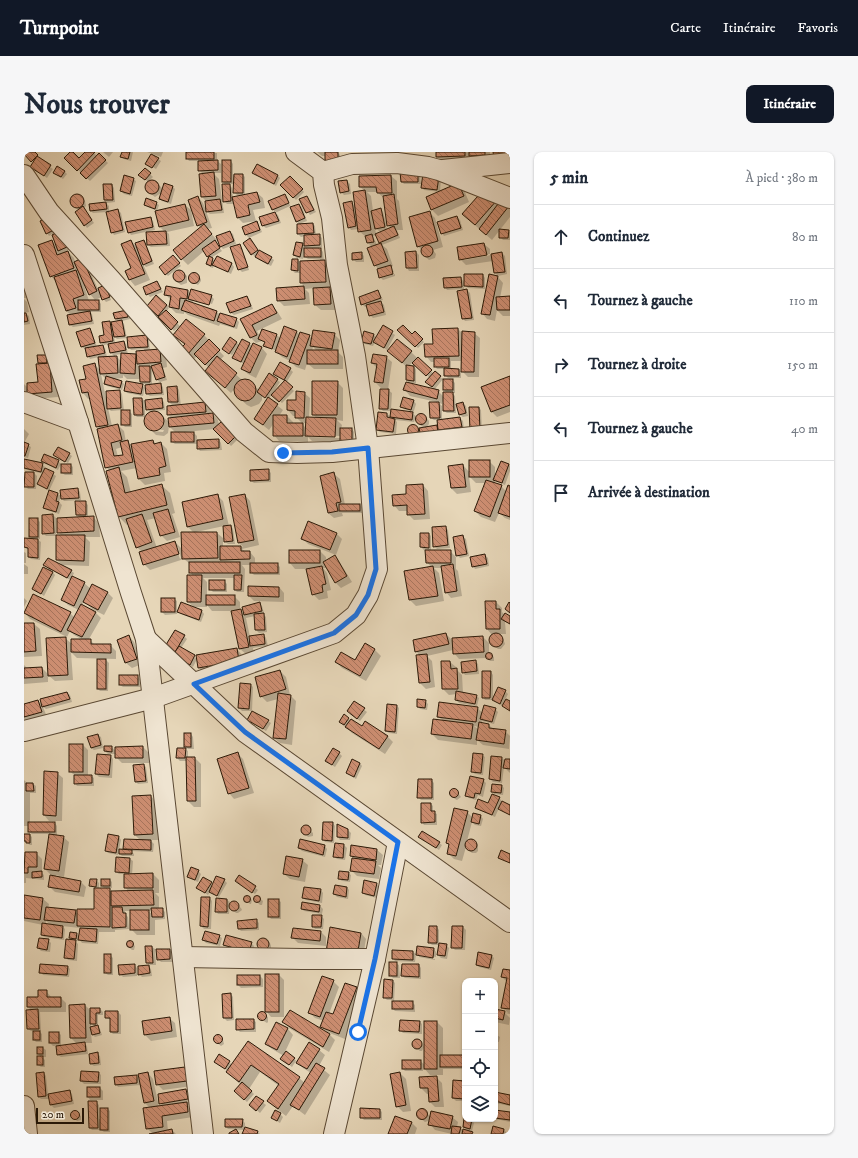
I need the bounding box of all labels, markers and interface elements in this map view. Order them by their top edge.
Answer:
text: Turnpoint [20,17,99,40]
text: Carte [670,19,701,37]
text: Itinéraire [723,19,776,37]
text: Favoris [798,19,838,37]
button: Itinéraire [746,85,834,123]
text: Nous trouver [24,87,170,122]
text: 5 min [550,167,588,189]
text: À pied · 380 m [746,170,818,186]
icon: ahead [550,226,572,248]
text: Continuez [588,227,649,246]
text: 80 m [792,229,818,245]
icon: left [550,290,572,312]
text: Tournez à gauche [588,291,693,310]
text: 110 m [789,293,818,309]
icon: right [550,354,572,376]
text: Tournez à droite [588,355,686,374]
text: 150 m [787,357,818,373]
icon: left [550,418,572,440]
text: Tournez à gauche [588,419,693,438]
text: 40 m [791,421,818,437]
route end [274,444,292,462]
icon: arrive [550,482,572,504]
text: Arrivée à destination [588,483,710,502]
map controls [462,978,498,1122]
button: + [462,978,498,1014]
button: − [462,1014,498,1050]
route start [349,1023,367,1041]
button: locate [462,1050,498,1086]
button: layers [462,1086,498,1122]
scale bar [36,1106,84,1125]
text: 20 m [42,1108,64,1122]

